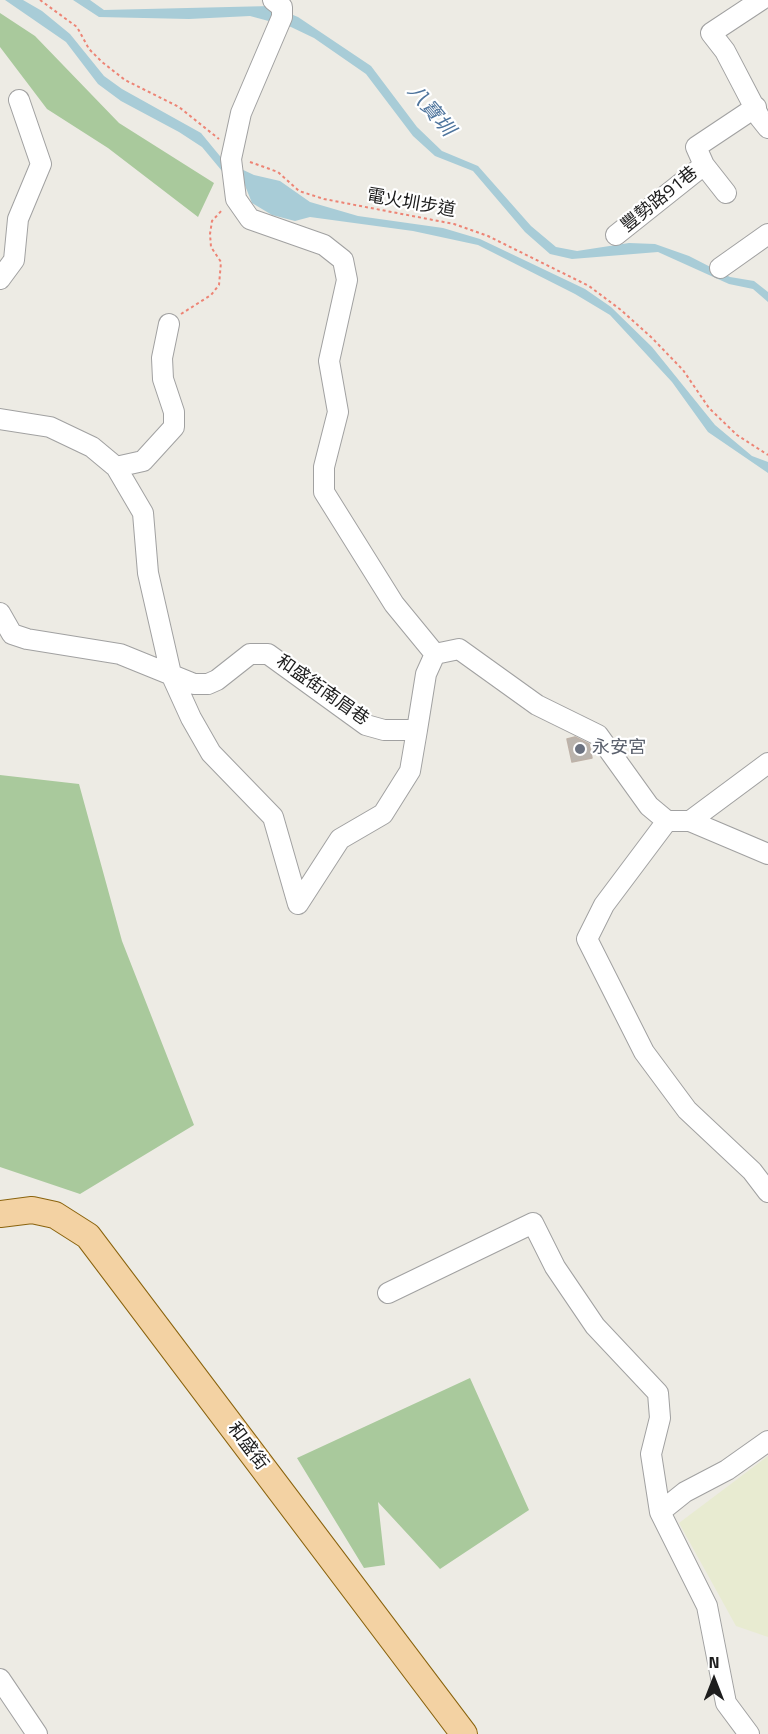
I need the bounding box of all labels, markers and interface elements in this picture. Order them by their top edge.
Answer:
water label: 八寶圳 [402,80,458,142]
street label: 豐勢路91巷 [617,163,703,237]
street label: 電火圳步道 [365,186,457,222]
street label: 和盛街南眉巷 [272,651,372,731]
place label: 永安宮 [592,738,646,760]
marker: 永安宮 [573,742,587,756]
street label: 和盛街 [222,1419,272,1475]
north arrow [684,1650,744,1710]
text: N [708,1650,720,1674]

